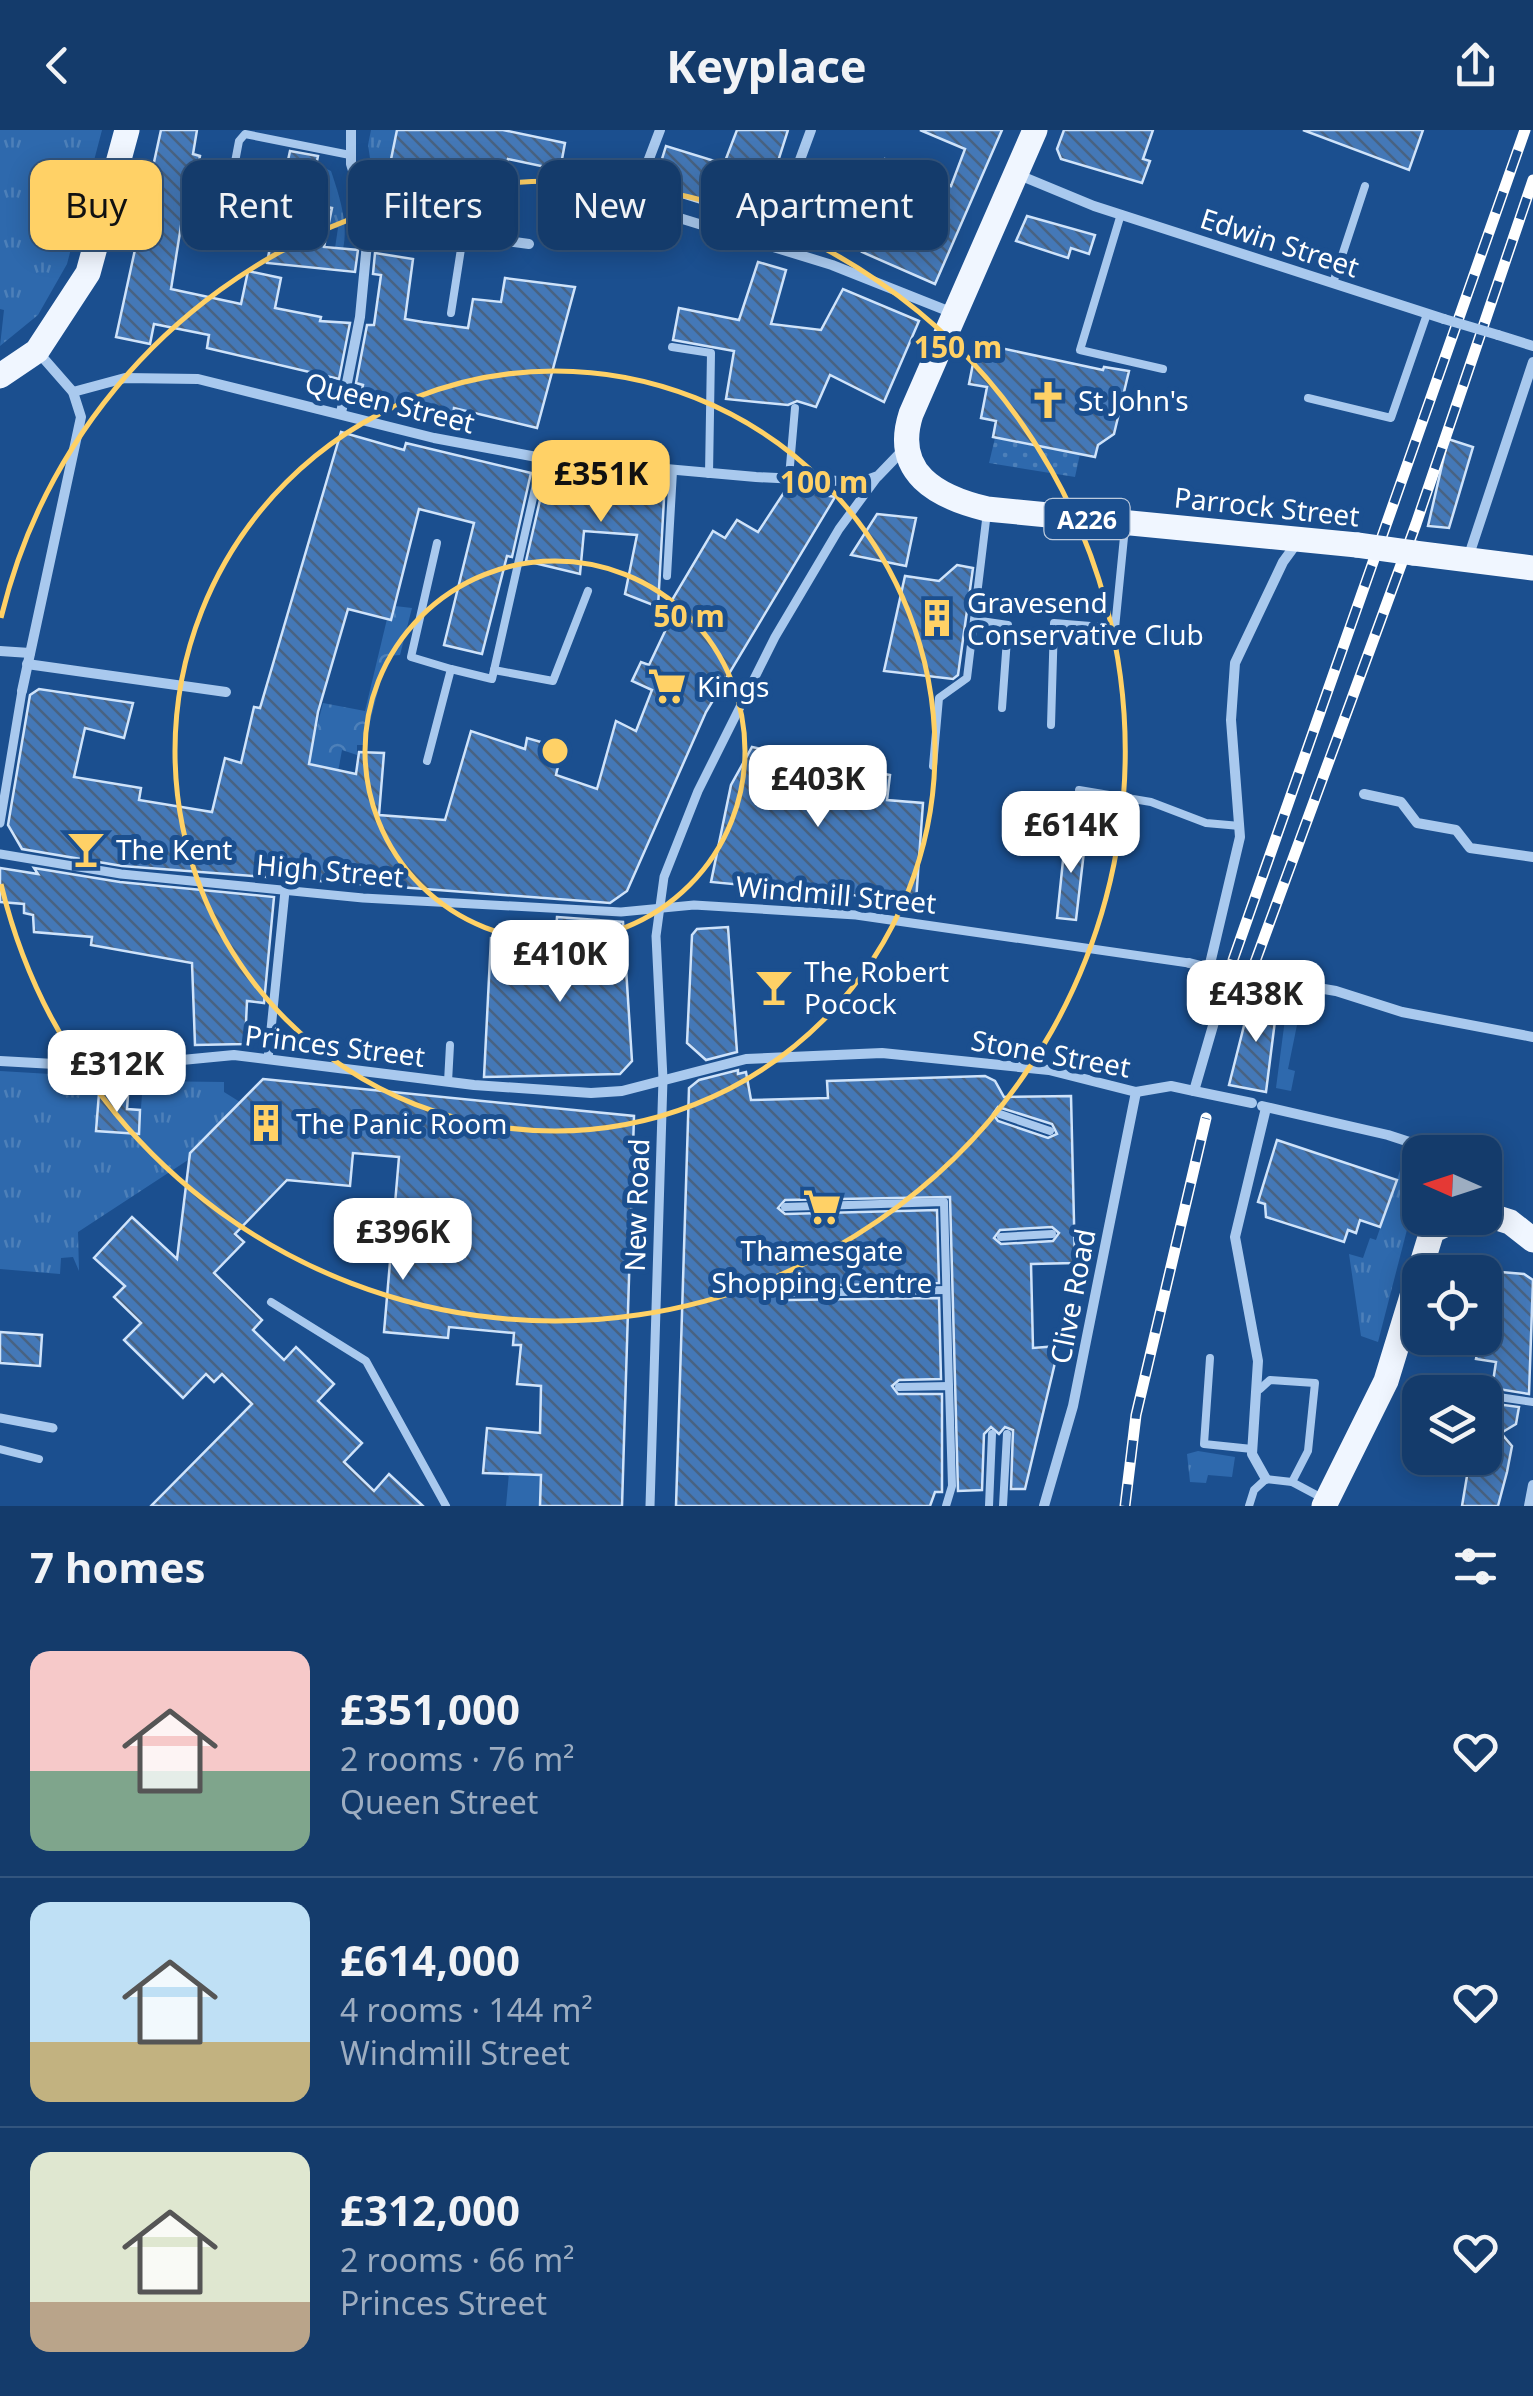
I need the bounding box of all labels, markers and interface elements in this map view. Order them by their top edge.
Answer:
text: Keyplace [666,35,867,96]
icon: back [30,38,85,93]
icon: share [1448,38,1503,93]
chip: Buy [30,160,162,250]
chip: Rent [182,160,328,250]
chip: Filters [348,160,518,250]
chip: New [538,160,681,250]
chip: Apartment [701,160,948,250]
street label: Edwin Street [1196,198,1364,286]
text: 150 m [914,326,1002,367]
street label: Queen Street [301,363,479,441]
church icon: St John's [1027,379,1069,421]
place label: St John's [1078,381,1189,419]
pin: £351K [531,440,671,525]
text: £351K [554,451,648,494]
text: 100 m [780,461,868,502]
street label: Parrock Street [1173,477,1361,535]
road number: A226 [1044,499,1130,539]
place label: Gravesend Conservative Club [967,583,1204,653]
text: 50 m [653,595,725,636]
building icon: Gravesend Conservative Club [916,597,958,639]
supermarket icon: Kings [646,665,688,707]
place label: Kings [697,667,770,705]
centre of rings [537,733,573,769]
pin: £403K [748,745,888,830]
text: £403K [771,756,865,799]
pin: £614K [1001,791,1141,876]
text: £614K [1024,802,1118,845]
bar icon: The Kent [65,828,107,870]
place label: The Kent [116,830,232,868]
street label: High Street [255,845,405,895]
street label: Windmill Street [734,866,938,922]
pin: £410K [490,920,630,1005]
text: £410K [513,931,607,974]
place label: The Robert Pocock [804,952,949,1022]
pin: £438K [1186,960,1326,1045]
bar icon: The Robert Pocock [753,966,795,1008]
text: £438K [1209,971,1303,1014]
street label: Princes Street [243,1015,427,1075]
street label: Stone Street [968,1020,1134,1086]
pin: £312K [47,1030,187,1115]
text: £312K [70,1041,164,1084]
building icon: The Panic Room [245,1102,287,1144]
place label: The Panic Room [296,1104,507,1142]
north arrow [1402,1135,1502,1235]
map controls [1402,1135,1502,1475]
street label: New Road [615,1138,657,1272]
supermarket icon: Thamesgate Shopping Centre [801,1186,843,1228]
pin: £396K [333,1198,473,1283]
text: £396K [356,1209,450,1252]
street label: Clive Road [1040,1225,1104,1367]
place label: Thamesgate Shopping Centre [712,1231,932,1301]
button: locate [1402,1255,1502,1355]
button: layers [1402,1375,1502,1475]
text: 7 homes [30,1538,206,1595]
icon: filters [1448,1539,1503,1594]
text: £351,000 [340,1680,520,1737]
icon: home [110,1691,230,1811]
icon: heart [1448,1724,1503,1779]
text: 2 rooms · 76 m² [340,1737,574,1780]
text: Queen Street [340,1780,538,1823]
text: £614,000 [340,1931,520,1988]
icon: home [110,1942,230,2062]
icon: heart [1448,1975,1503,2030]
text: 4 rooms · 144 m² [340,1988,593,2031]
text: Windmill Street [340,2031,570,2074]
text: £312,000 [340,2181,520,2238]
icon: home [110,2192,230,2312]
icon: heart [1448,2225,1503,2280]
text: 2 rooms · 66 m² [340,2238,574,2281]
text: Princes Street [340,2281,547,2324]

